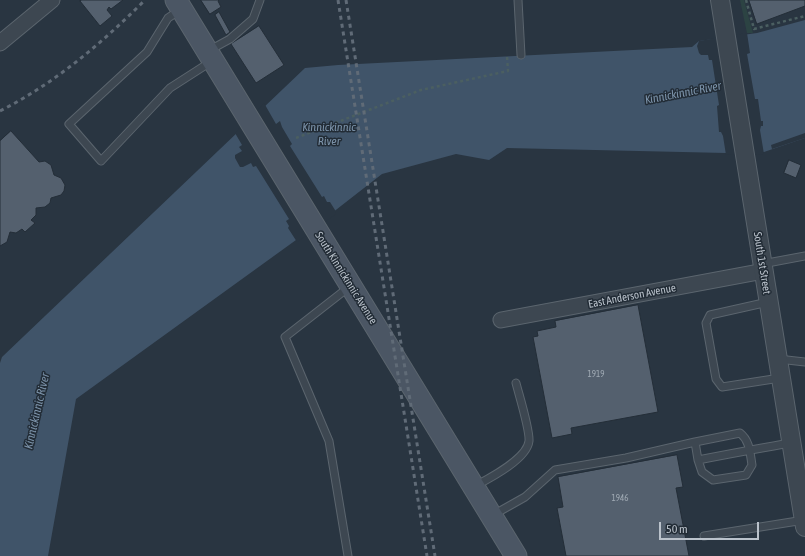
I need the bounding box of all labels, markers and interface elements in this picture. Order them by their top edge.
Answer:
water label: Kinnickinnic River [644,79,722,107]
water label: Kinnickinnic River [302,120,356,148]
street label: South Kinnickinnic Avenue [312,229,380,327]
street label: South 1st Street [751,231,773,295]
street label: East Anderson Avenue [587,281,677,311]
house number: 1919 [588,369,604,379]
water label: Kinnickinnic River [21,372,53,450]
house number: 1946 [612,493,628,503]
scale bar [661,514,761,540]
text: 50 m [666,522,688,536]

